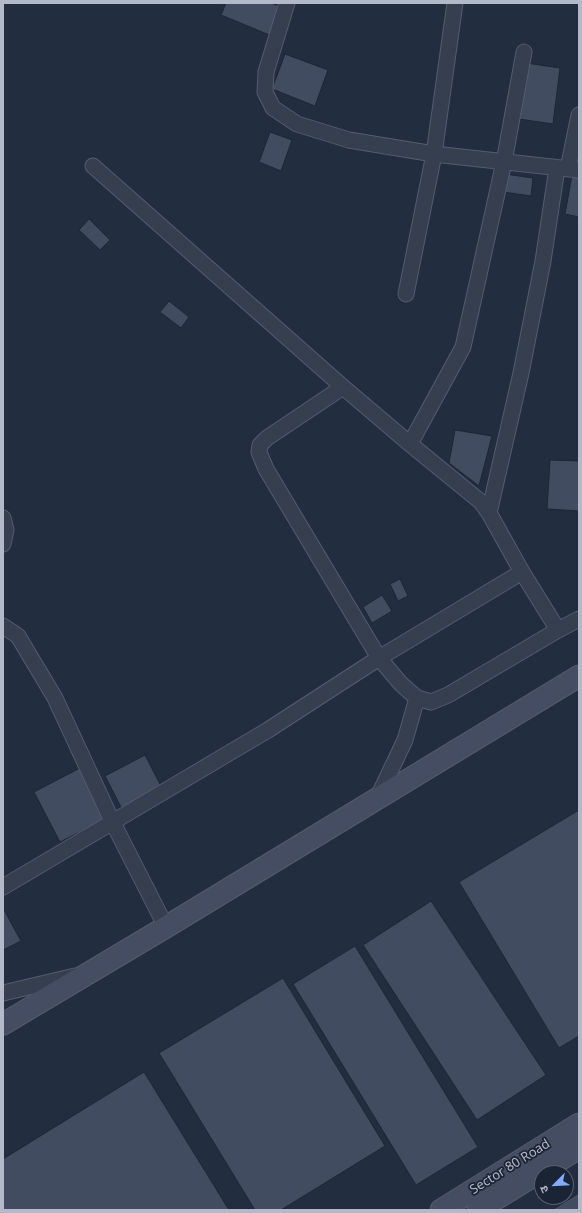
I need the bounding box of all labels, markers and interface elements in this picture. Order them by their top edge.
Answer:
street label: Sector 80 Road [467,1136,553,1198]
north arrow [534,1165,574,1205]
text: उ [535,1184,552,1196]

